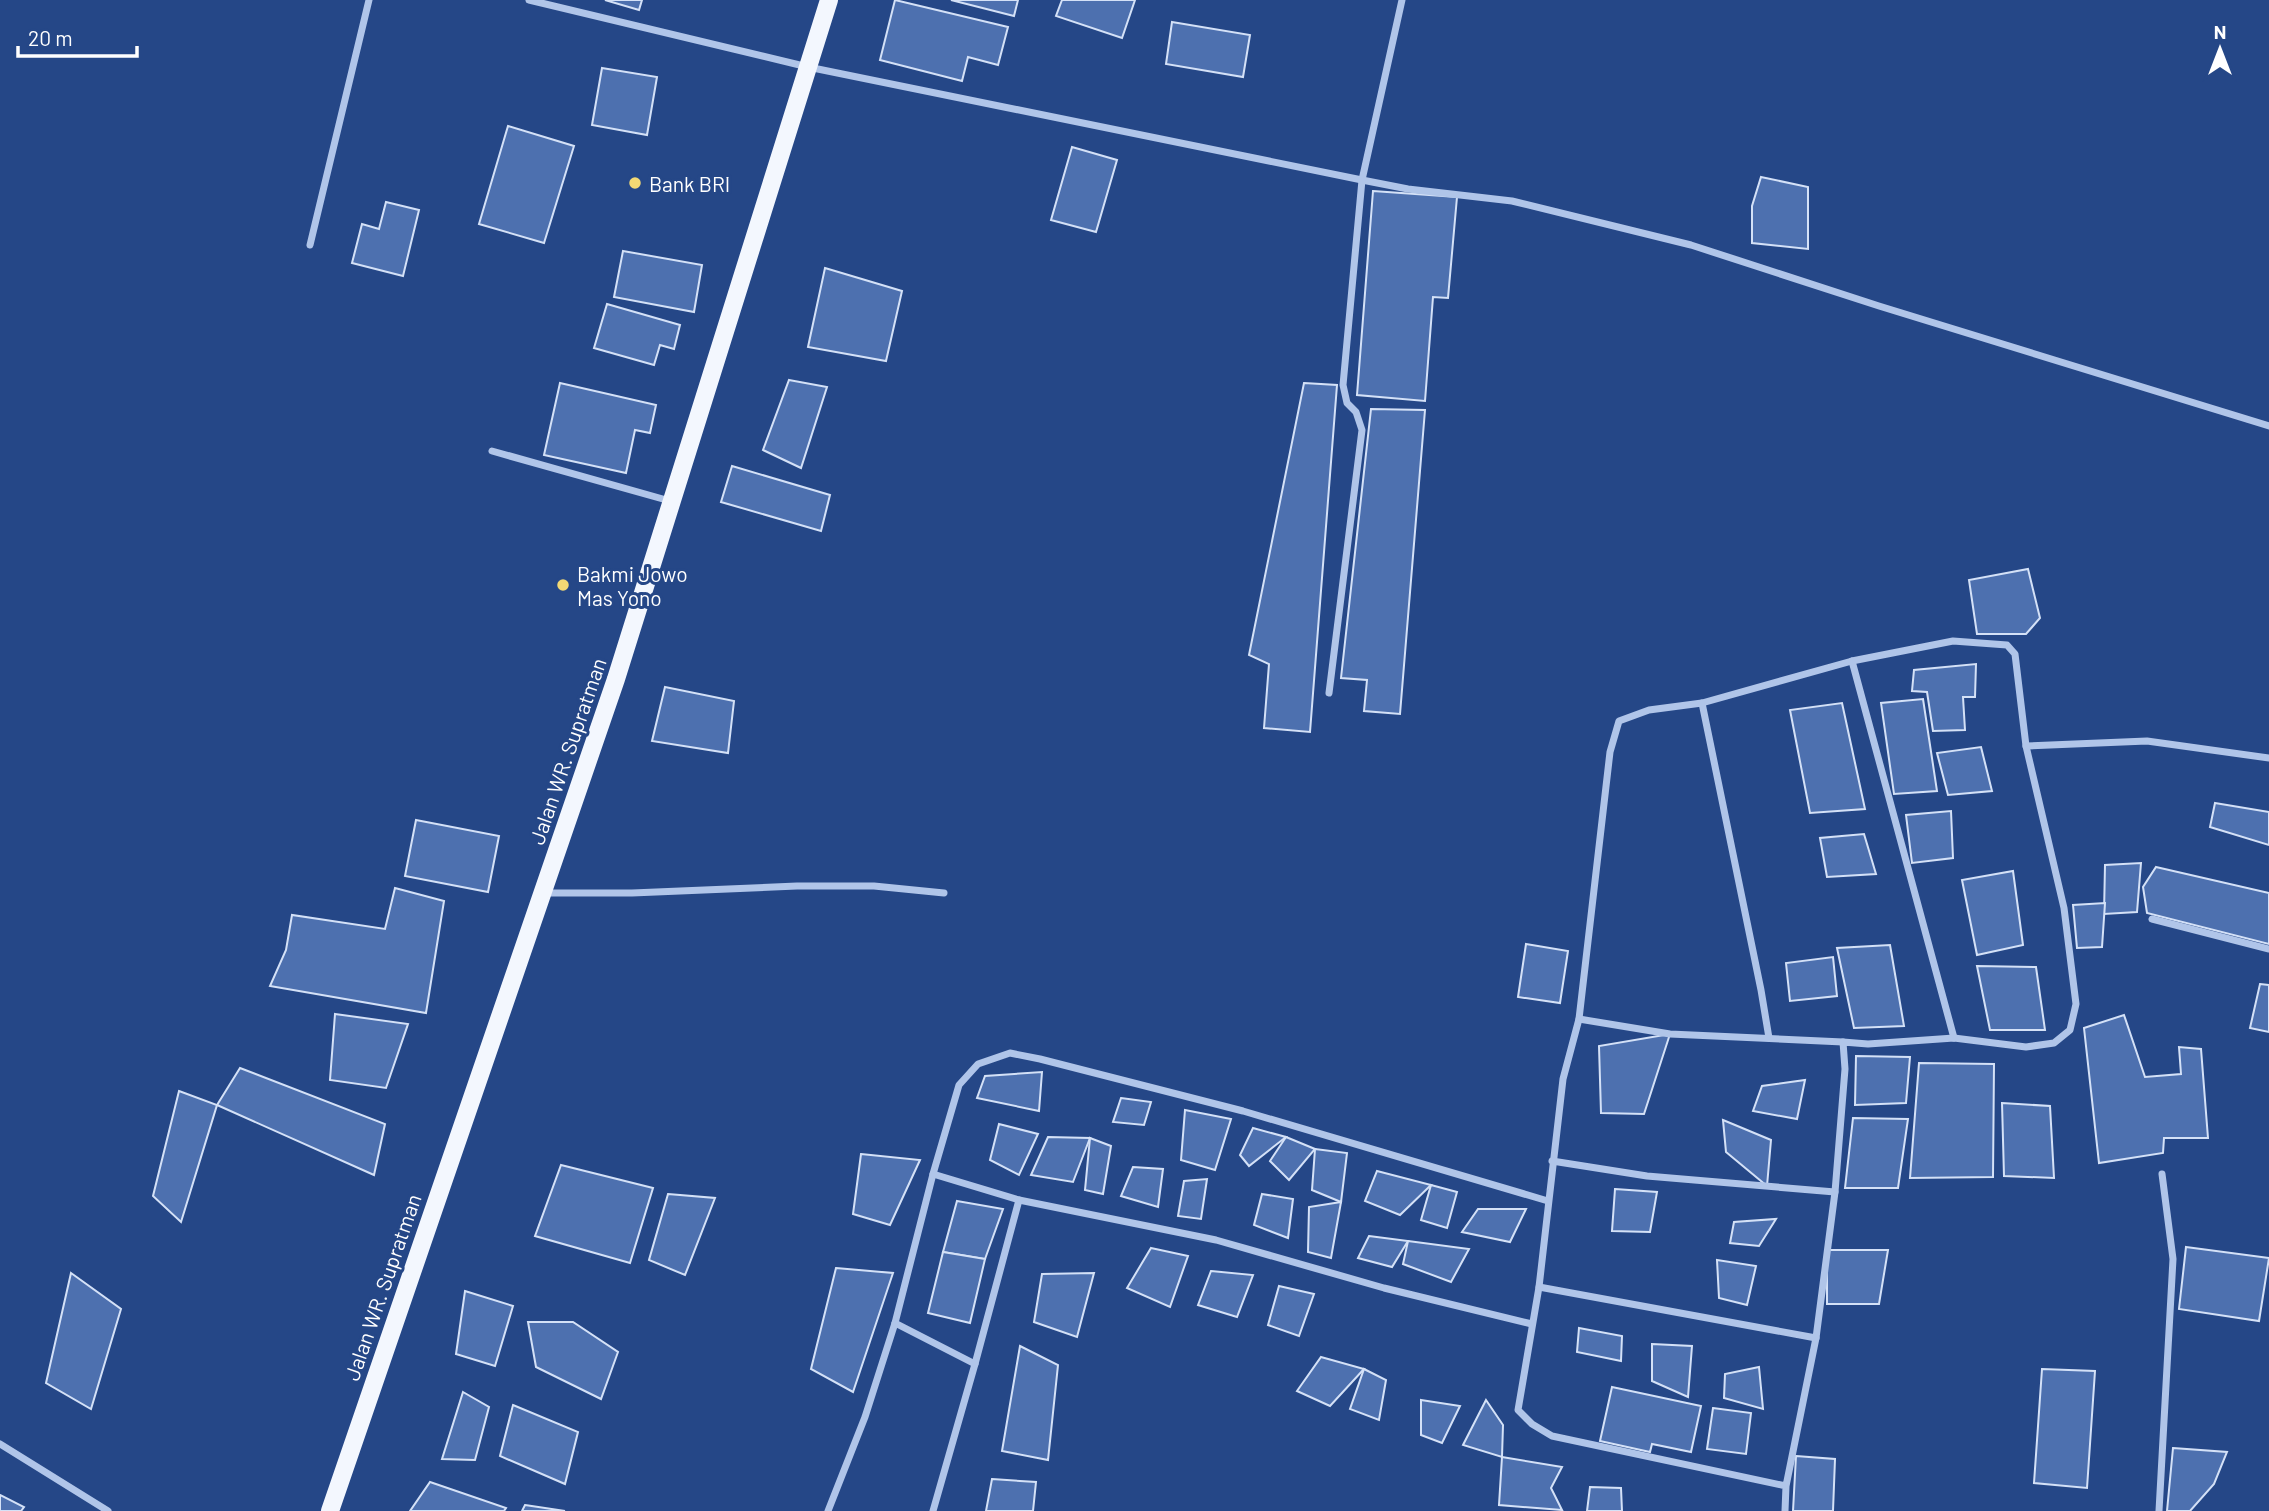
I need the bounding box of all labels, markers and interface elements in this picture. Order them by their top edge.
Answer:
scale bar [18,14,136,58]
north arrow [2185,14,2255,84]
text: N [2214,20,2226,43]
text: 20 m [28,25,73,50]
place label: Bank BRI [649,171,730,196]
marker: Bank BRI [627,175,643,191]
place label: Bakmi Jowo Mas Yono [577,561,688,610]
marker: Bakmi Jowo Mas Yono [555,577,571,593]
street label: Jalan WR. Supratman [523,654,611,848]
street label: Jalan WR. Supratman [338,1190,426,1384]

